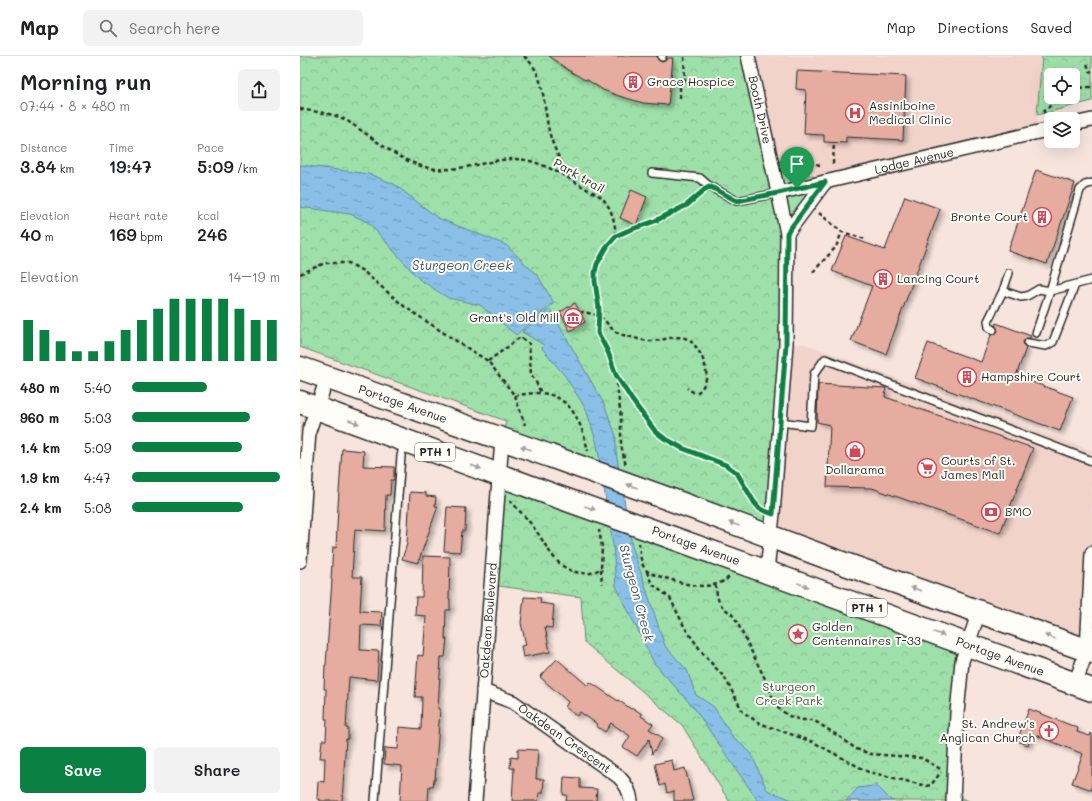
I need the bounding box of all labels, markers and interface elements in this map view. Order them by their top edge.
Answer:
search box [83,10,363,46]
text: Map [20,15,59,40]
icon: search [97,17,119,39]
text: Search here [129,18,220,38]
text: Map [887,18,915,37]
text: Directions [937,18,1008,37]
text: Saved [1030,18,1072,37]
text: Morning run [20,67,151,96]
map controls [1044,68,1080,148]
button: locate [1044,68,1080,104]
button: share [238,69,280,111]
building icon: Grace Hospice [622,71,644,93]
place label: Grace Hospice [647,73,735,89]
street label: Booth Drive [746,74,776,145]
text: 07:44 · 8 × 480 m [20,97,130,114]
place label: Assiniboine Medical Clinic [869,97,951,127]
hospital icon: Assiniboine Medical Clinic [844,102,866,124]
button: layers [1044,112,1080,148]
text: Distance [20,140,67,155]
text: Time [109,140,134,155]
text: Pace [197,140,224,155]
street label: Lodge Avenue [873,143,955,177]
pin [780,147,814,188]
icon: arrive [786,153,808,175]
street label: Park trail [551,154,608,196]
text: 3.84 [20,155,56,177]
text: 19:47 [109,155,152,177]
text: 5:09 [197,155,234,177]
text: km [56,161,74,176]
text: /km [234,161,257,176]
building icon: Bronte Court [1031,206,1053,228]
text: Elevation [20,208,69,223]
text: Heart rate [109,208,168,223]
text: kcal [197,208,219,223]
place label: Bronte Court [951,208,1028,224]
text: 40 [20,223,41,245]
text: 169 [109,223,137,245]
text: 246 [197,223,228,245]
text: m [41,229,54,244]
text: bpm [137,229,163,244]
water label: Sturgeon Creek [412,256,513,273]
text: Elevation [20,268,78,285]
text: 14–19 m [228,268,280,285]
building icon: Lancing Court [872,268,894,290]
place label: Lancing Court [897,270,979,286]
museum icon: Grant's Old Mill [562,307,584,329]
place label: Grant's Old Mill [469,309,559,325]
building icon: Hampshire Court [956,366,978,388]
place label: Hampshire Court [981,368,1081,384]
text: 480 m [20,379,60,396]
text: 5:40 [84,379,111,396]
street label: Portage Avenue [357,380,450,426]
text: 960 m [20,409,59,426]
text: 5:03 [84,409,111,426]
one-way arrow [348,419,360,425]
text: 1.4 km [20,439,60,456]
text: 5:09 [84,439,111,456]
shop icon: Dollarama [844,440,866,462]
road number: PTH 1 [415,443,455,461]
one-way arrow [519,444,531,450]
place label: Courts of St. James Mall [941,452,1015,482]
supermarket icon: Courts of St. James Mall [916,457,938,479]
place label: Dollarama [825,461,885,477]
one-way arrow [470,464,482,470]
text: 1.9 km [20,469,60,486]
text: 4:47 [84,469,111,486]
one-way arrow [626,483,638,489]
text: 2.4 km [20,499,62,516]
text: 5:08 [84,499,112,516]
bank icon: BMO [980,501,1002,523]
place label: BMO [1005,503,1032,519]
one-way arrow [584,506,596,512]
one-way arrow [727,520,739,526]
street label: Portage Avenue [650,522,743,568]
water label: Sturgeon Creek [616,542,659,644]
street label: Oakdean Boulevard [475,562,500,679]
one-way arrow [798,582,810,588]
one-way arrow [909,586,921,592]
road number: PTH 1 [847,599,887,617]
place label: Golden Centennaires T-33 [812,618,921,648]
place icon: Golden Centennaires T-33 [787,623,809,645]
one-way arrow [933,632,945,638]
street label: Portage Avenue [954,632,1047,679]
one-way arrow [1043,634,1055,640]
park label: Sturgeon Creek Park [756,678,822,708]
street label: Oakdean Crescent [515,699,615,776]
place label: St. Andrew's Anglican Church [940,715,1035,745]
church icon: St. Andrew's Anglican Church [1038,720,1060,742]
button: Save [20,747,146,793]
button: Share [154,747,280,793]

